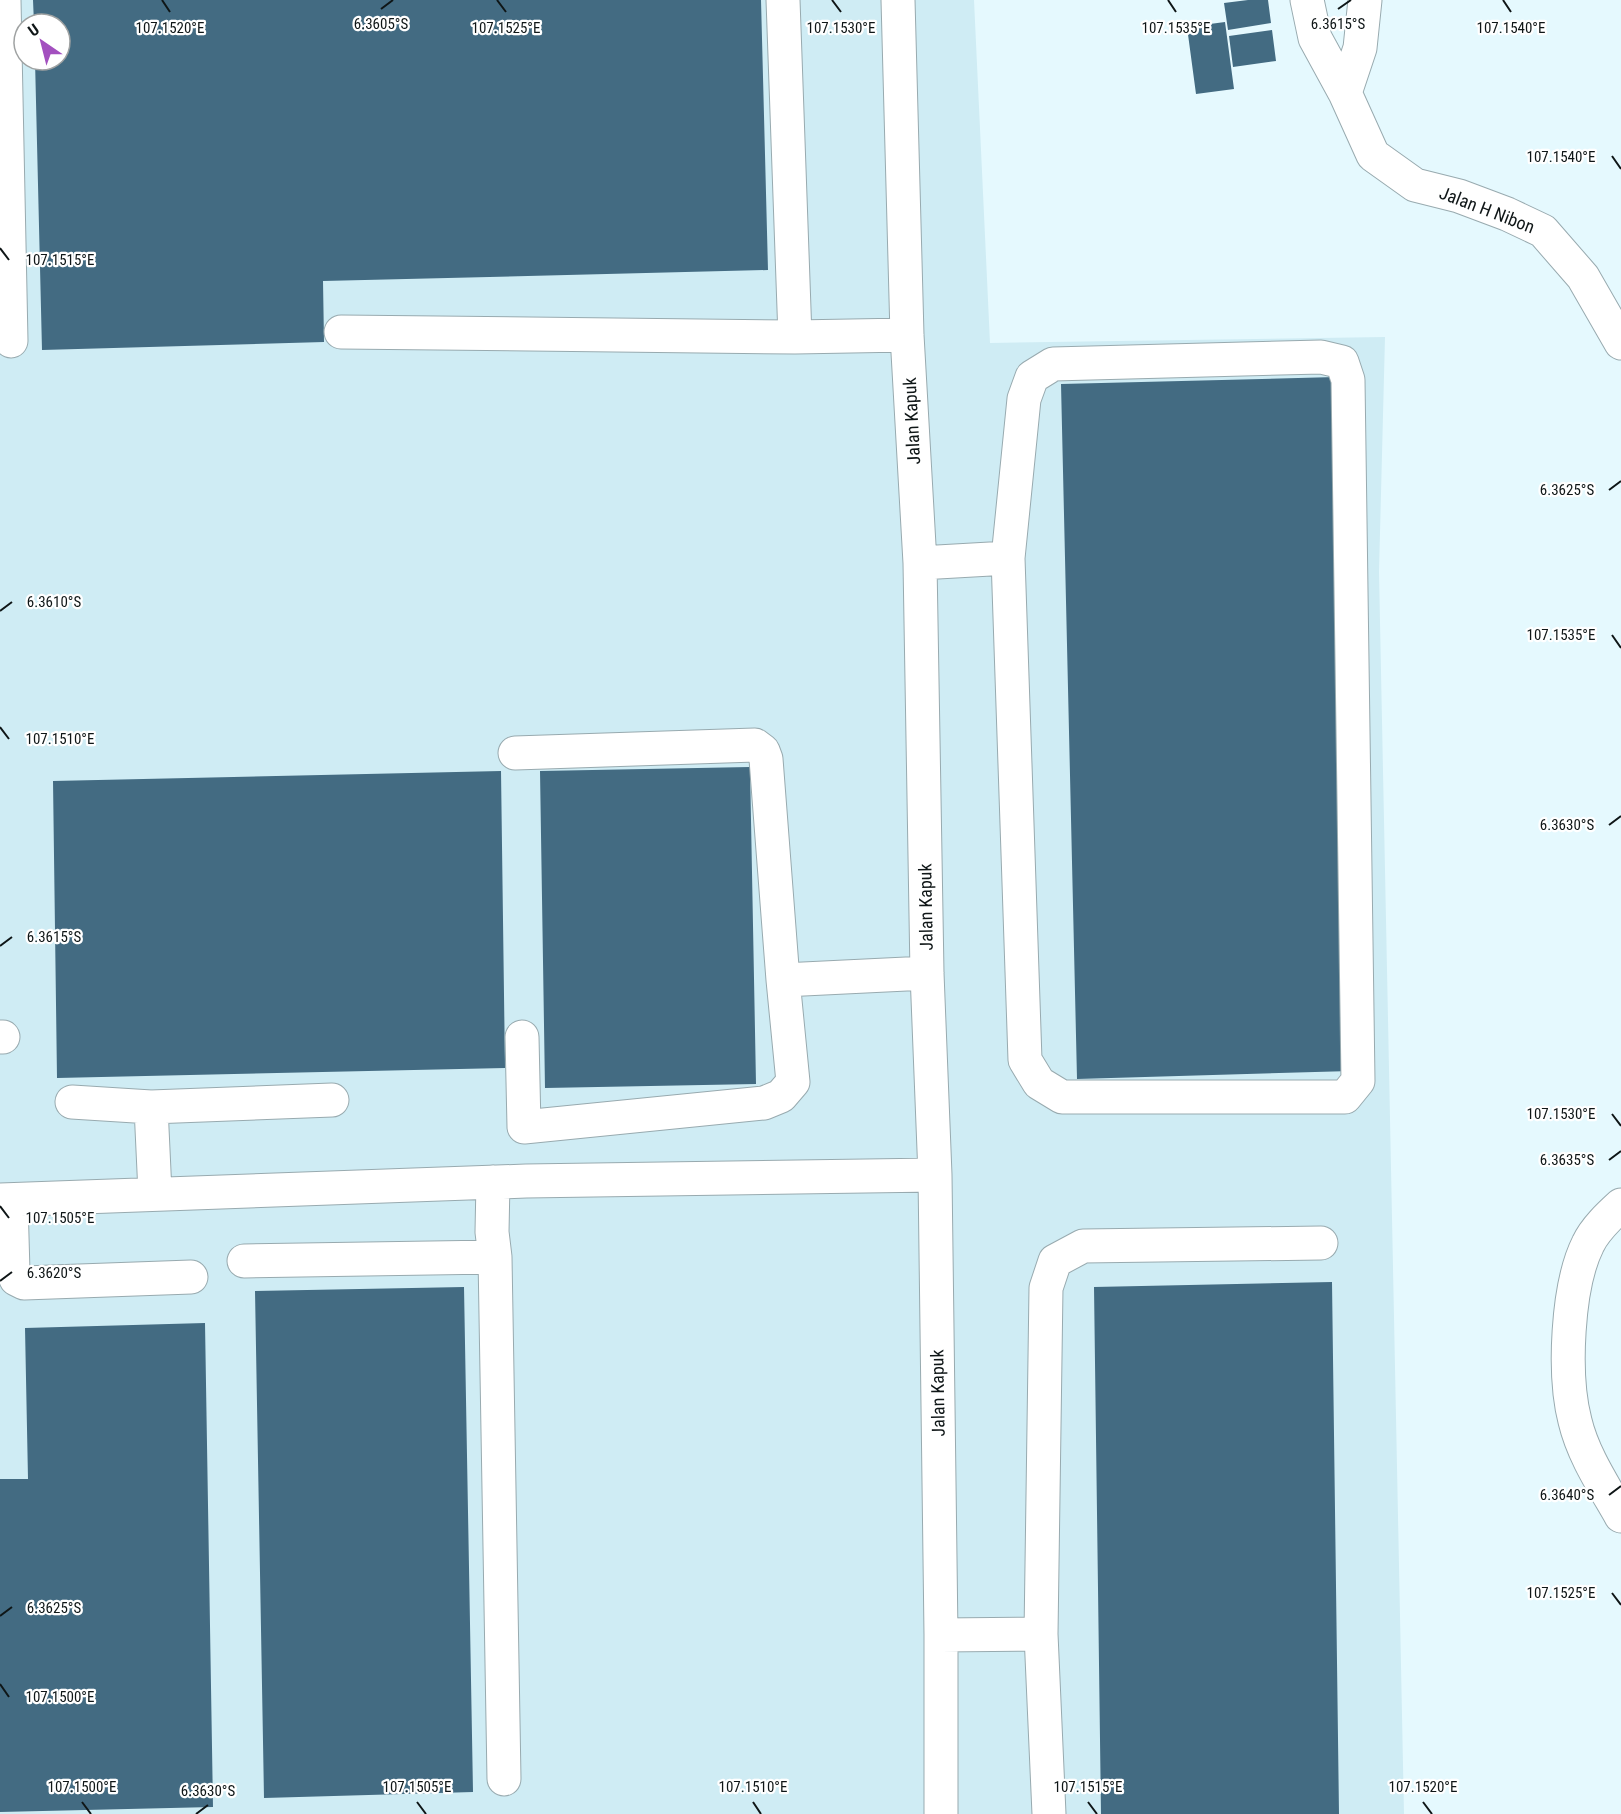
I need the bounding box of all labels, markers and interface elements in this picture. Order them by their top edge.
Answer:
north arrow [12,12,72,72]
text: 6.3605°S [354,15,408,33]
text: 6.3615°S [1311,15,1365,33]
text: 107.1520°E [136,19,204,37]
text: 107.1525°E [472,19,540,37]
text: 107.1530°E [807,19,875,37]
text: 107.1535°E [1142,19,1210,37]
text: 107.1540°E [1477,19,1545,37]
text: U [24,20,43,41]
text: 107.1540°E [1527,148,1595,166]
street label: Jalan H Nibon [1437,182,1538,237]
text: 107.1515°E [26,251,94,269]
street label: Jalan Kapuk [899,377,924,465]
text: 6.3625°S [1540,481,1594,499]
text: 6.3610°S [27,593,81,611]
text: 107.1535°E [1527,626,1595,644]
text: 107.1510°E [26,730,94,748]
text: 6.3630°S [1540,816,1594,834]
street label: Jalan Kapuk [914,863,937,951]
text: 6.3615°S [27,928,81,946]
text: 107.1530°E [1527,1105,1595,1123]
text: 6.3635°S [1540,1151,1594,1169]
text: 107.1505°E [26,1209,94,1227]
text: 6.3620°S [27,1264,81,1282]
street label: Jalan Kapuk [926,1349,949,1437]
text: 6.3640°S [1540,1486,1594,1504]
text: 107.1525°E [1527,1584,1595,1602]
text: 6.3625°S [27,1599,81,1617]
text: 107.1500°E [26,1688,94,1706]
text: 107.1500°E [48,1778,116,1796]
text: 107.1505°E [383,1778,451,1796]
text: 107.1510°E [719,1778,787,1796]
text: 107.1515°E [1054,1778,1122,1796]
text: 107.1520°E [1389,1778,1457,1796]
text: 6.3630°S [181,1782,235,1800]

